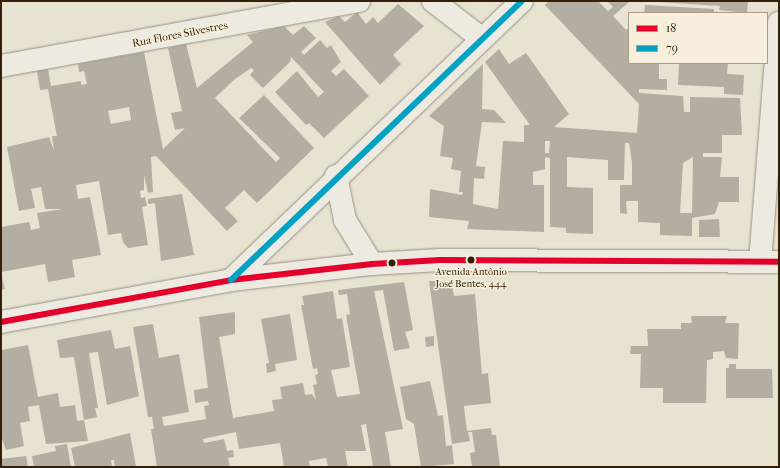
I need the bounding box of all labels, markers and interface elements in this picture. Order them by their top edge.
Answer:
legend [628,12,768,64]
street label: Rua Flores Silvestres [131,19,229,51]
text: 18 [666,21,676,35]
text: 79 [666,41,678,55]
marker: Avenida Antônio José Bentes, 444 [466,255,476,265]
unlabelled marker [387,258,397,268]
place label: Avenida Antônio José Bentes, 444 [435,266,507,290]

